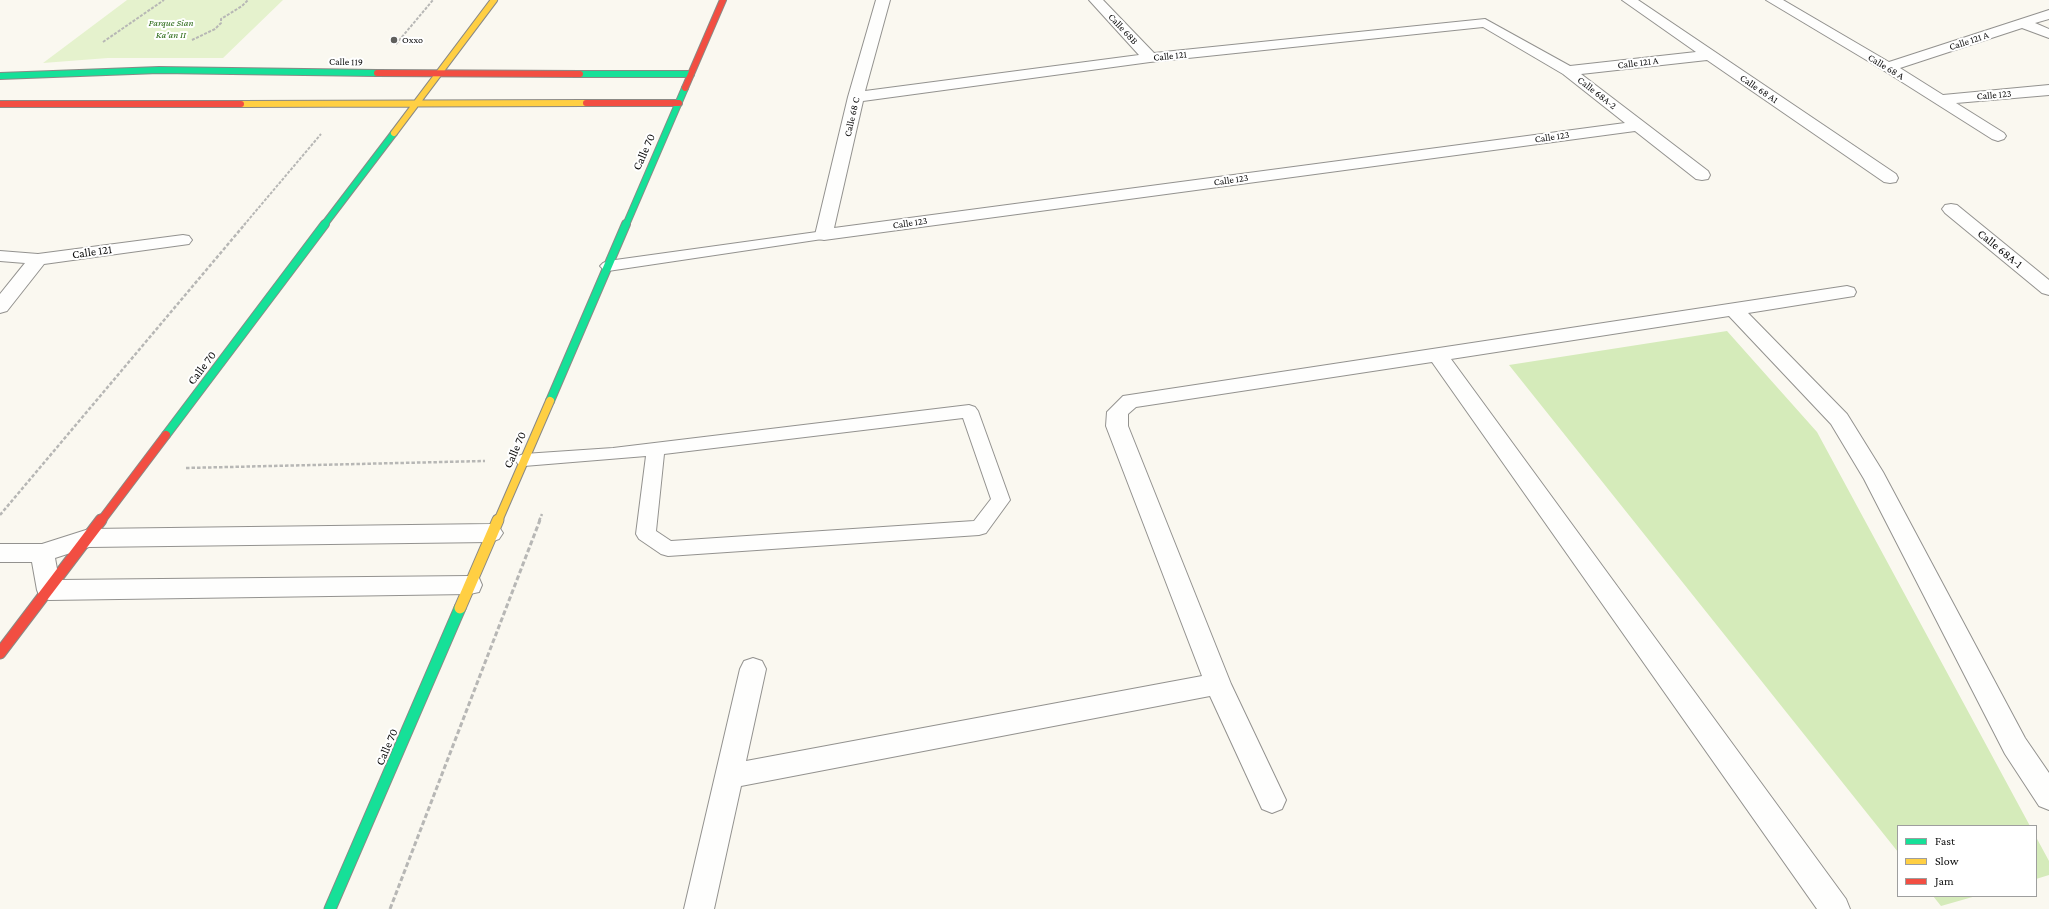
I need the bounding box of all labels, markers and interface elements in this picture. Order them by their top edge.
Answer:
street label: Calle 68B [1106,11,1140,47]
park label: Parque Sian Ka'an II [148,17,194,40]
street label: Calle 121 A [1948,29,1990,53]
place label: Oxxo [402,34,423,46]
marker: Oxxo [389,35,399,45]
street label: Calle 121 [1153,48,1187,64]
street label: Calle 68 A [1866,52,1906,82]
street label: Calle 121 A [1617,55,1659,71]
street label: Calle 119 [329,56,363,68]
street label: Calle 68 A1 [1738,72,1780,106]
street label: Calle 68A-2 [1575,74,1619,112]
street label: Calle 123 [1976,88,2012,102]
street label: Calle 68 C [842,96,862,138]
street label: Calle 123 [1534,129,1570,145]
street label: Calle 70 [630,131,658,173]
street label: Calle 123 [1213,172,1249,188]
street label: Calle 123 [892,215,928,231]
street label: Calle 68A-1 [1975,226,2025,272]
street label: Calle 121 [71,242,113,262]
street label: Calle 70 [185,348,219,388]
street label: Calle 70 [501,429,529,471]
street label: Calle 70 [373,726,401,768]
legend [1897,825,2037,897]
text: Fast [1935,834,1955,848]
text: Slow [1935,854,1959,868]
text: Jam [1935,874,1954,888]

